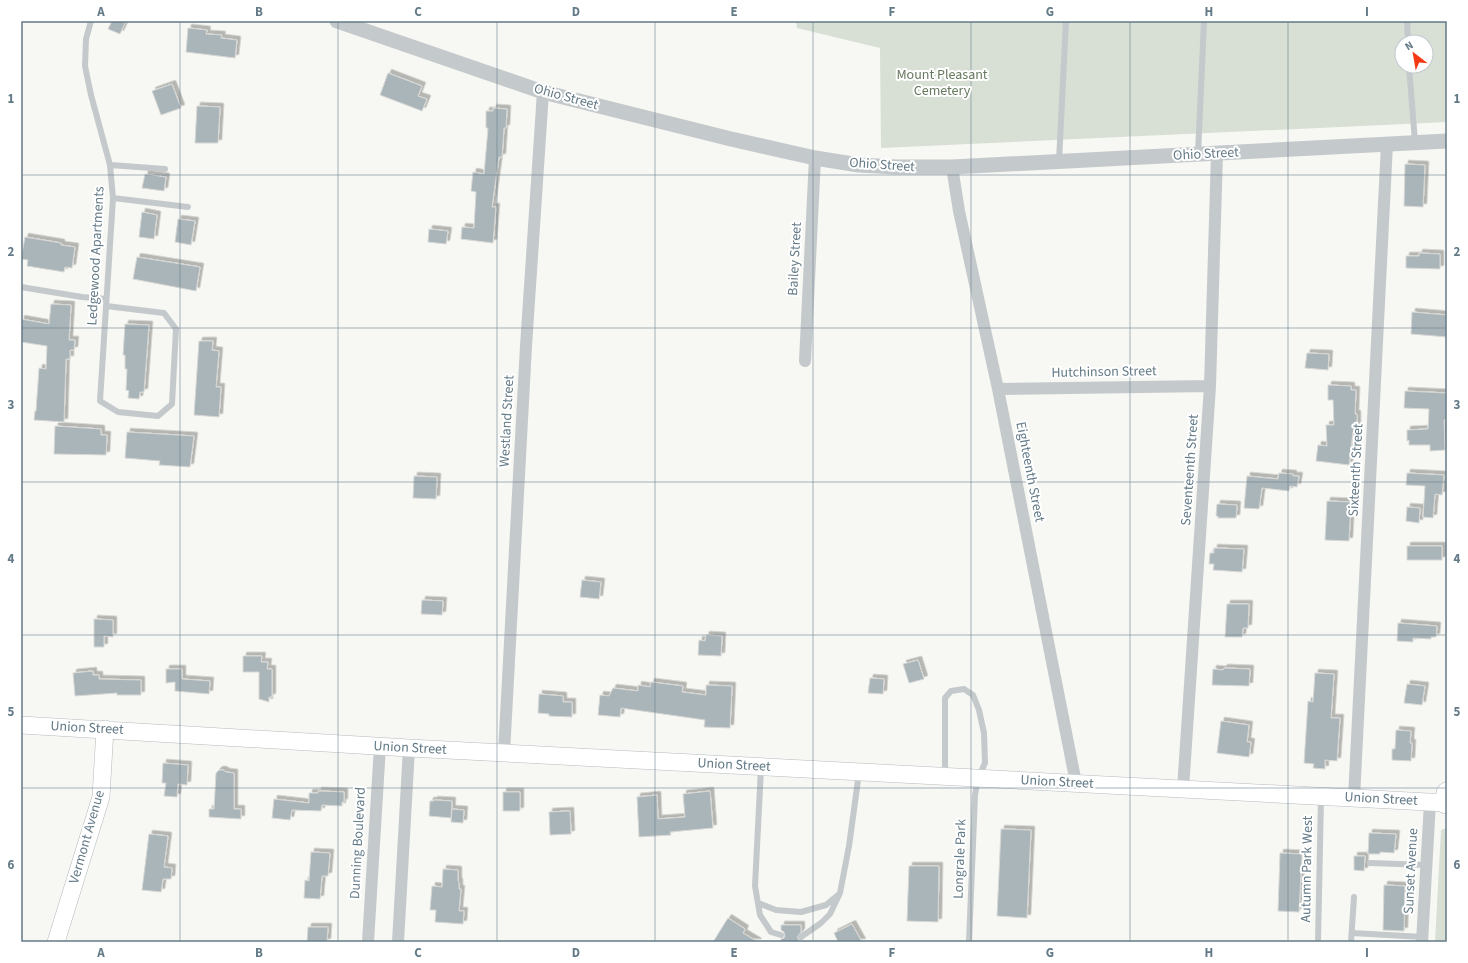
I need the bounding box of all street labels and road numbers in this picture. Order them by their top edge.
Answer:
street label: Ohio Street [532,79,601,115]
street label: Ohio Street [1173,142,1240,166]
street label: Ohio Street [848,153,916,177]
street label: Ledgewood Apartments [82,186,110,326]
street label: Bailey Street [783,221,807,296]
street label: Hutchinson Street [1051,361,1157,383]
street label: Westland Street [495,374,519,468]
street label: Seventeenth Street [1176,413,1204,527]
street label: Eighteenth Street [1010,420,1050,524]
street label: Sixteenth Street [1344,423,1368,517]
street label: Union Street [50,716,124,740]
street label: Union Street [373,736,447,760]
street label: Union Street [697,753,771,777]
street label: Union Street [1020,770,1094,794]
street label: Dunning Boulevard [345,786,371,900]
street label: Union Street [1344,787,1418,811]
street label: Vermont Avenue [64,788,110,886]
street label: Autumn Park West [1296,815,1318,923]
street label: Longrale Park [949,819,971,899]
street label: Sunset Avenue [1399,827,1423,915]

